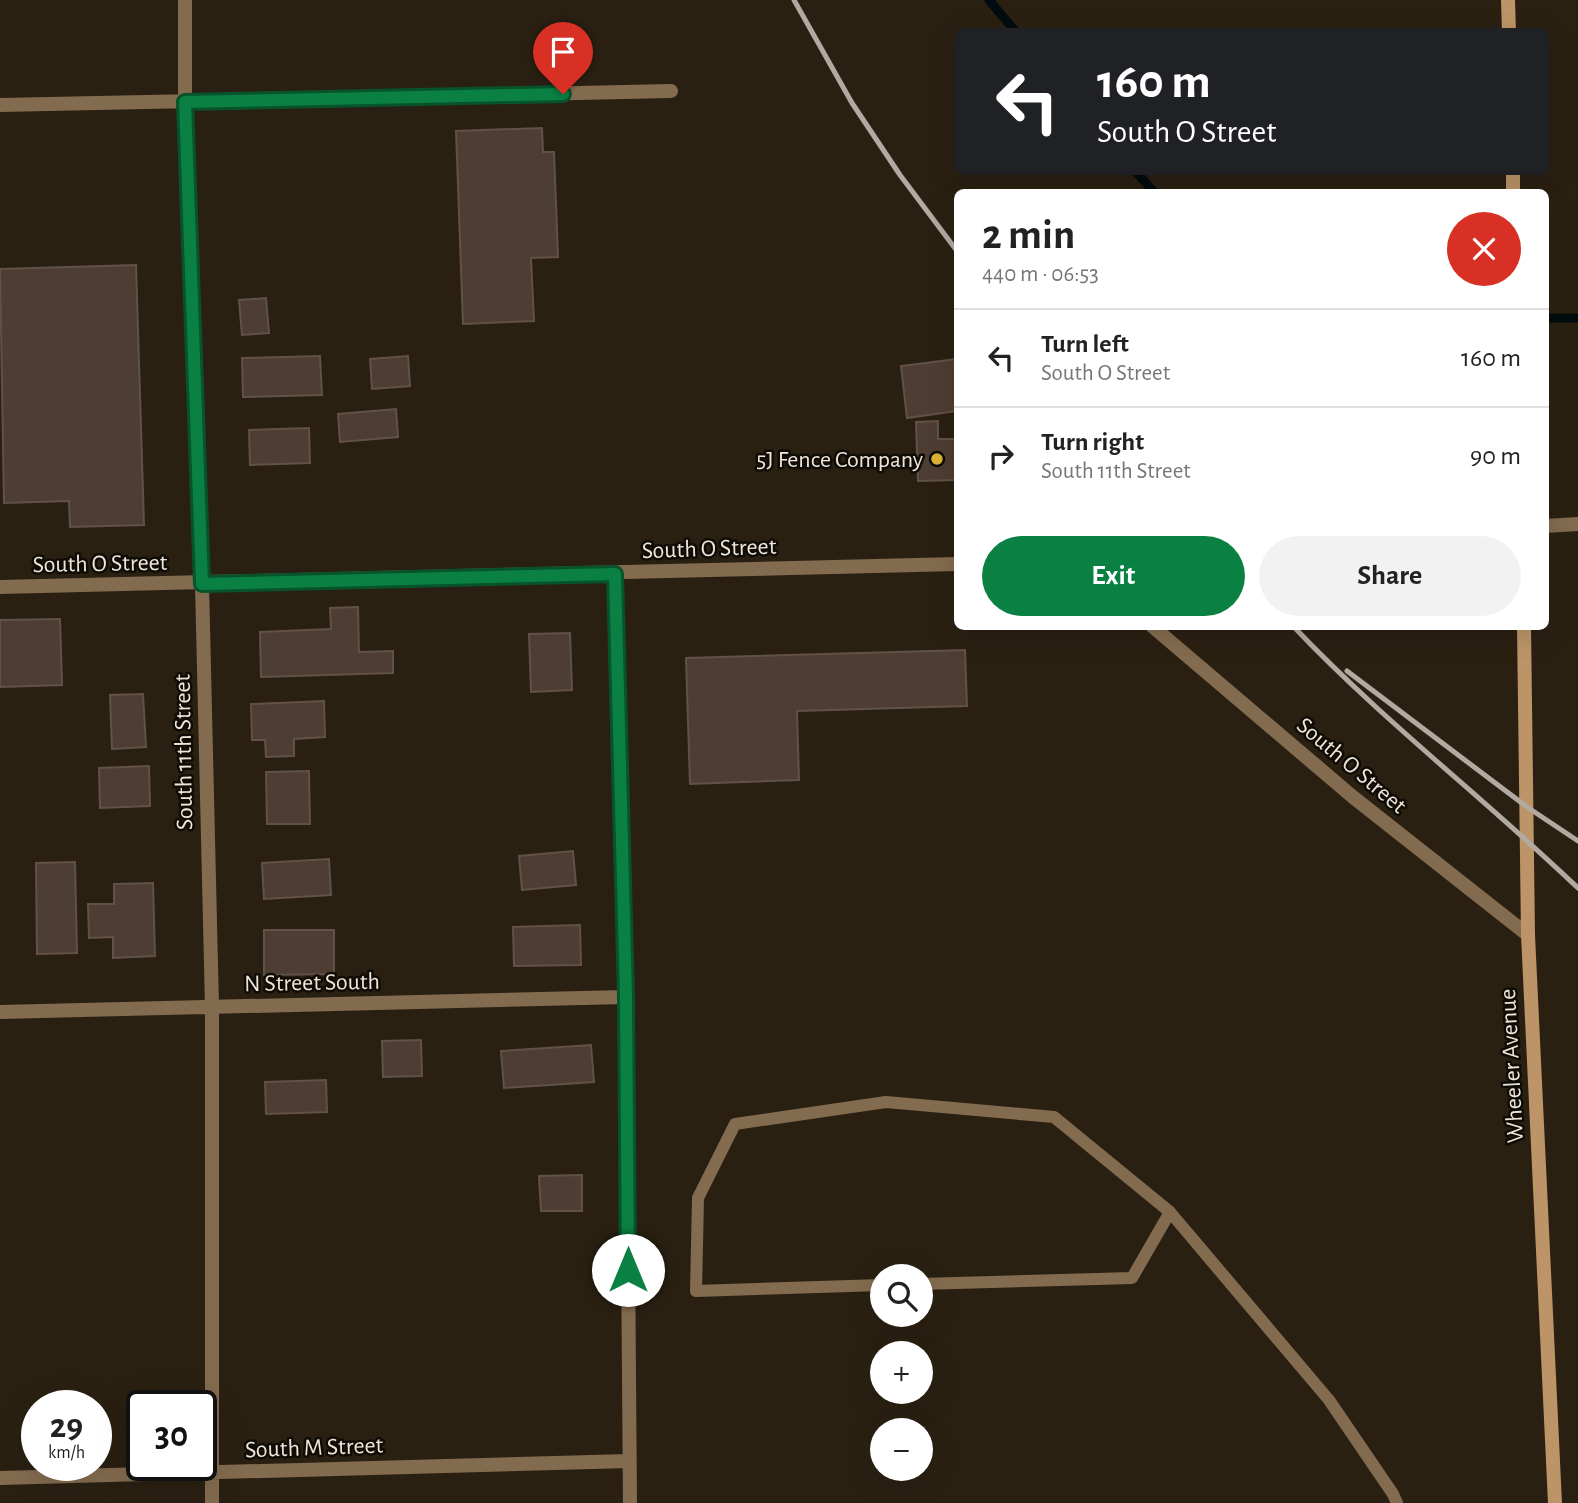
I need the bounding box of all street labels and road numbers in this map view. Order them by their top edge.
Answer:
street label: South O Street [641,535,777,563]
street label: South O Street [32,551,168,577]
street label: South 11th Street [171,673,197,830]
street label: South O Street [1292,713,1411,818]
street label: N Street South [244,970,380,996]
street label: Wheeler Avenue [1496,988,1528,1144]
street label: South M Street [244,1434,384,1462]

